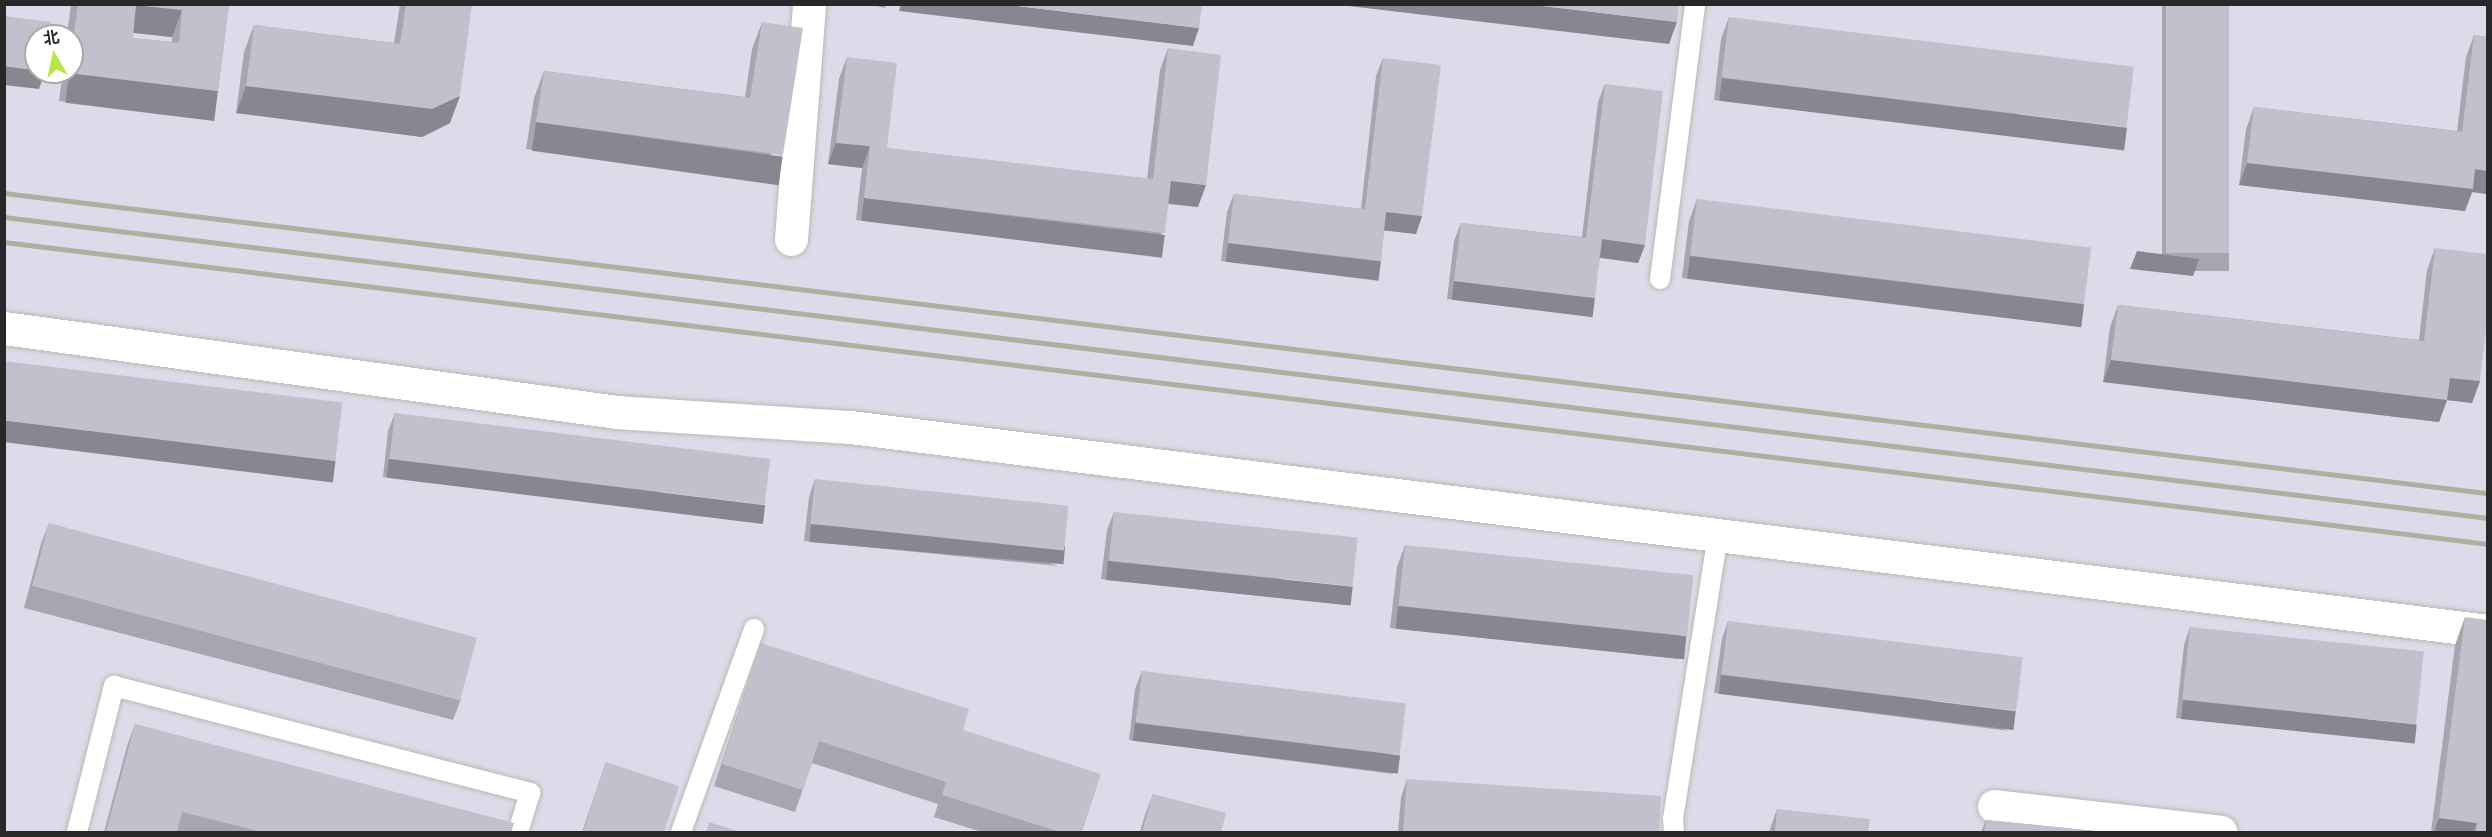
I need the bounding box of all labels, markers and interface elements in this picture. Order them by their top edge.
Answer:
north arrow [24,24,84,84]
text: 北 [42,27,61,48]

